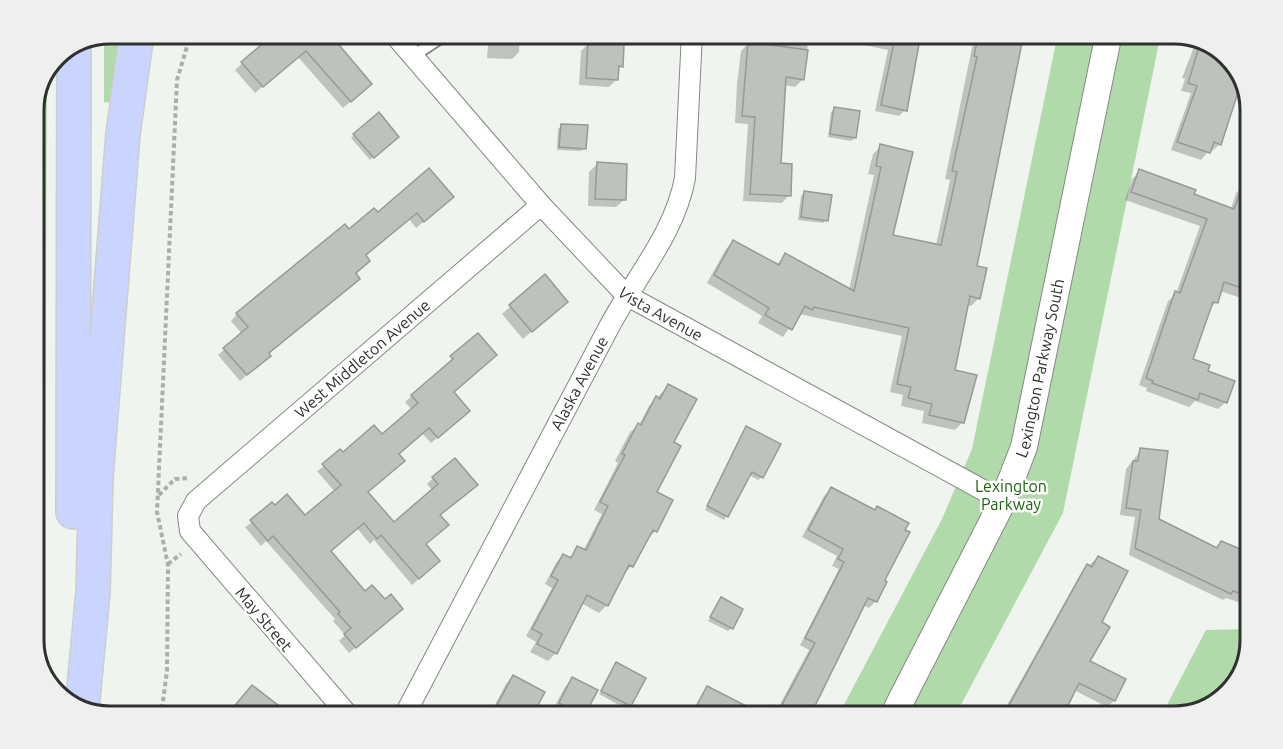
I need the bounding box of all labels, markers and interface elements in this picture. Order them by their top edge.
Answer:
street label: Lexington Parkway South [1012,277,1067,460]
street label: Vista Avenue [614,283,706,344]
street label: West Middleton Avenue [291,296,433,421]
street label: Alaska Avenue [547,333,611,433]
park label: Lexington Parkway [975,477,1047,513]
street label: May Street [232,583,296,655]

